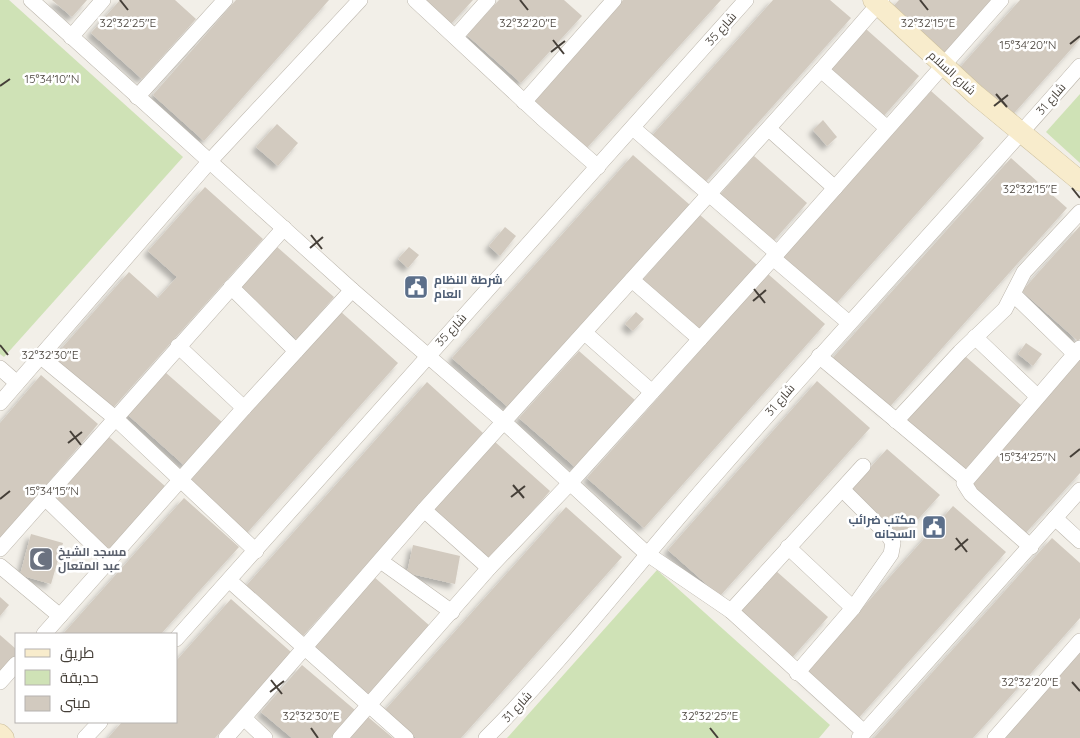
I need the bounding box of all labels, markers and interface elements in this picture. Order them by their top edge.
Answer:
street label: شارع 35 [702,9,740,49]
text: 32°32'25"E [100,15,157,30]
text: 32°32'20"E [499,15,557,30]
text: 32°32'15"E [901,15,955,30]
text: 15°34'20"N [999,37,1057,52]
street label: شارع السلام [925,47,979,99]
text: 15°34'10"N [25,71,79,86]
street label: شارع 31 [1033,80,1069,118]
text: 32°32'15"E [1003,181,1057,196]
place label: شرطة النظام العام [434,272,503,302]
public building icon: شرطة النظام العام [403,274,429,300]
street label: شارع 35 [432,310,470,350]
text: 32°32'30"E [21,347,79,362]
street label: شارع 31 [762,381,798,419]
text: 15°34'25"N [1000,449,1056,464]
text: 15°34'15"N [25,483,79,498]
place label: مكتب ضرائب السجانه [848,512,916,541]
public building icon: مكتب ضرائب السجانه [921,514,947,540]
place label: مسجد الشيخ عبد المتعال [58,544,127,574]
mosque icon: مسجد الشيخ عبد المتعال [28,546,54,572]
legend [15,633,178,723]
text: طريق [60,643,94,663]
text: حديقة [60,668,99,687]
text: 32°32'20"E [1001,674,1059,689]
street label: شارع 31 [498,688,536,726]
text: مبنى [60,693,91,713]
text: 32°32'30"E [282,708,340,723]
text: 32°32'25"E [682,708,739,723]

